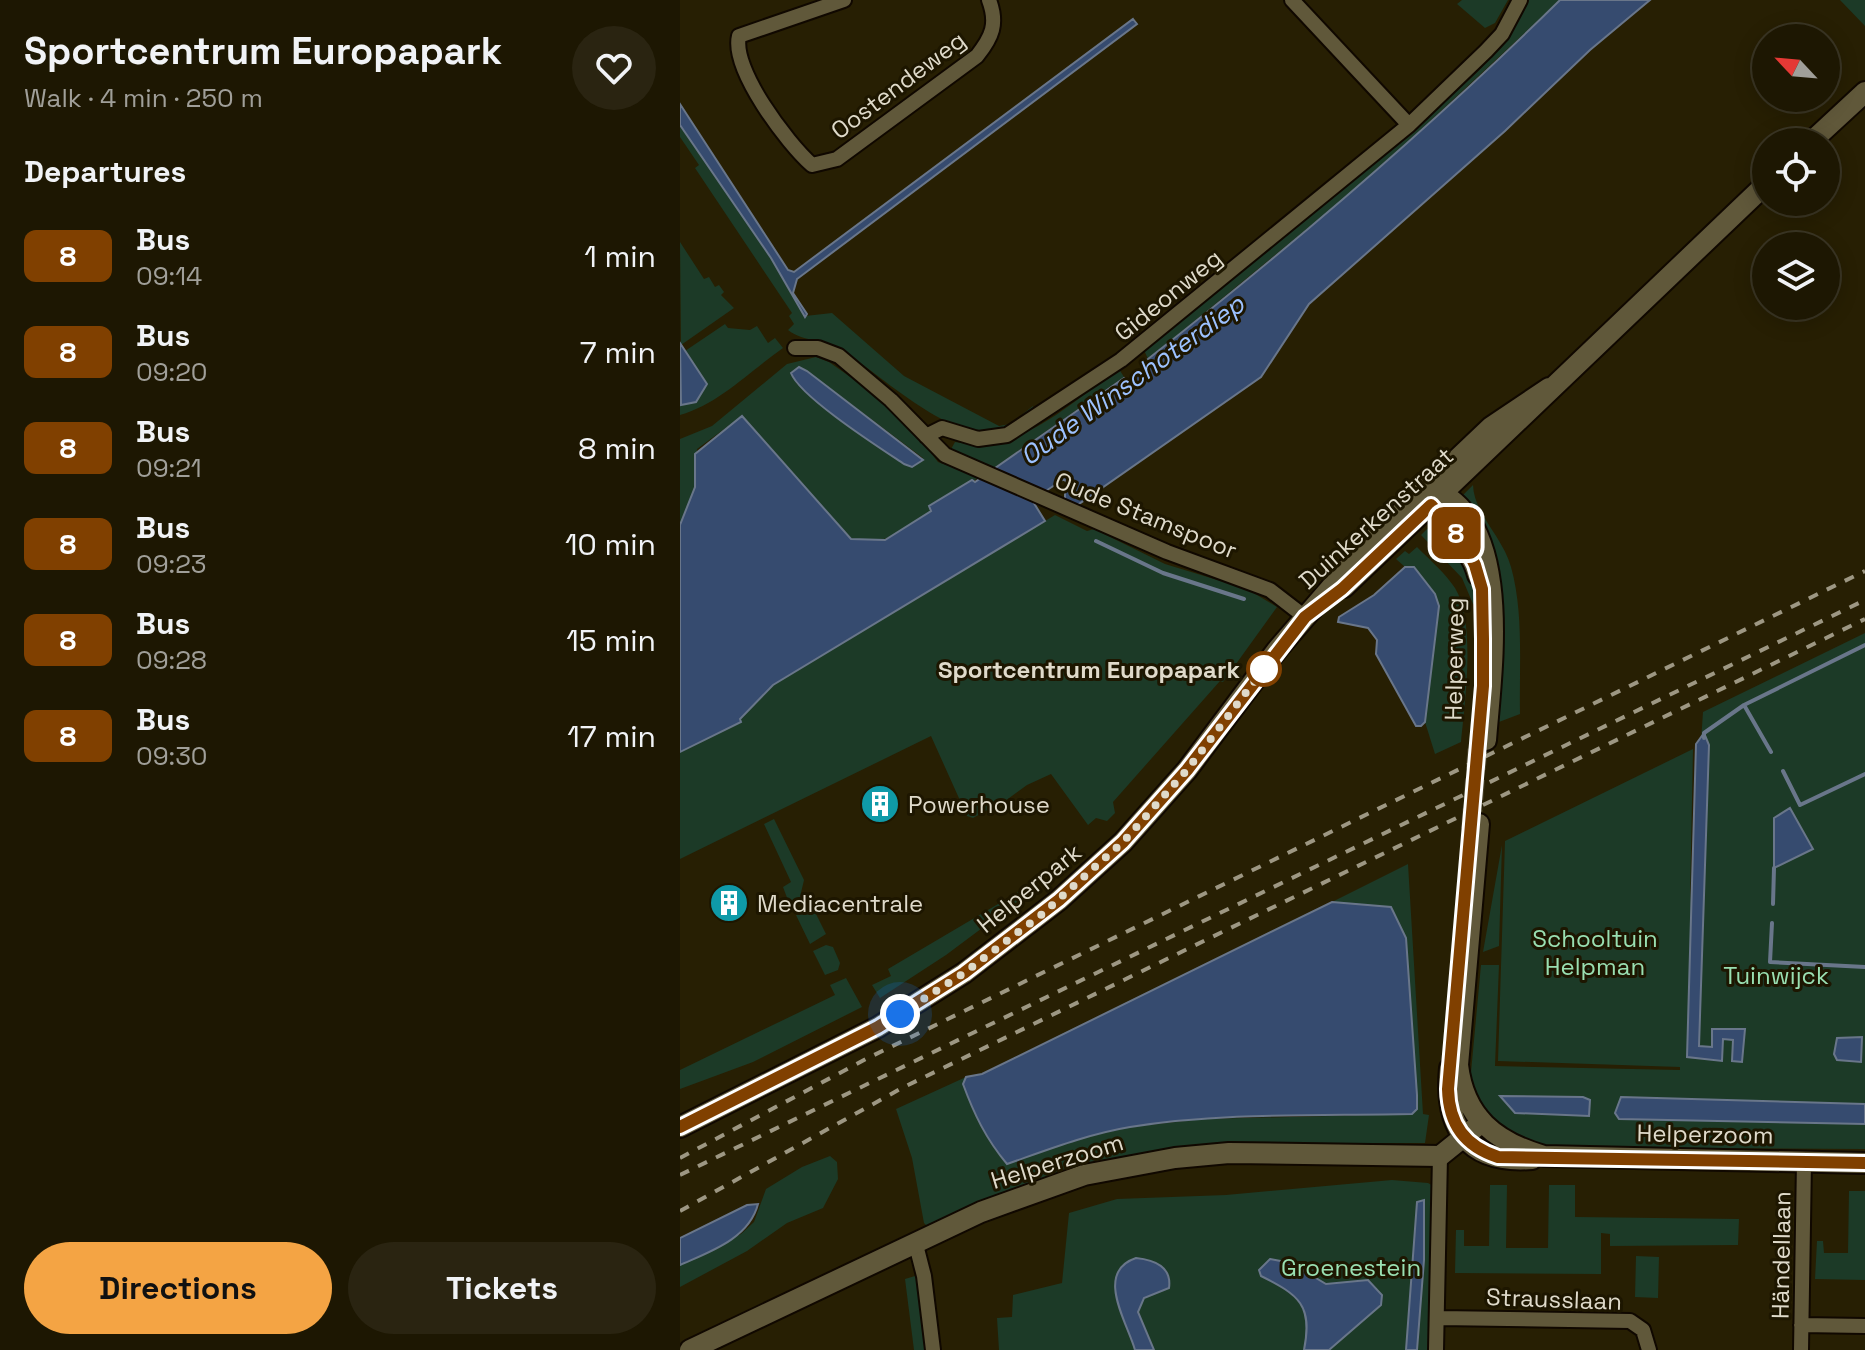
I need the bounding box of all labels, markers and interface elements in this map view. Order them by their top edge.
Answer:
street label: Oostendeweg [824,24,972,146]
north arrow [1752,24,1840,112]
map controls [1752,24,1840,320]
button: heart [572,26,656,110]
text: Sportcentrum Europapark [24,27,502,75]
text: Walk · 4 min · 250 m [24,81,263,115]
button: locate [1752,128,1840,216]
text: Departures [24,152,186,191]
text: Bus [136,220,190,259]
button: layers [1752,232,1840,320]
text: 1 min [584,237,656,276]
text: 8 [60,238,76,274]
street label: Gideonweg [1108,242,1228,348]
text: 09:14 [136,259,202,293]
water label: Oude Winschoterdiep [1013,286,1252,473]
text: Bus [136,316,190,355]
text: 7 min [580,333,656,372]
text: 8 [60,334,76,370]
text: 09:20 [136,355,208,389]
text: Bus [136,412,190,451]
text: 8 min [578,429,656,468]
text: 8 [60,430,76,466]
street label: Duinkerkenstraat [1292,440,1460,596]
text: 09:21 [136,451,202,485]
street label: Oude Stamspoor [1050,464,1242,566]
line badge: 8 [1430,507,1482,559]
text: Bus [136,508,190,547]
text: 8 [1448,515,1464,551]
text: 10 min [565,525,656,564]
text: 8 [60,526,76,562]
text: 09:23 [136,547,206,581]
street label: Helperweg [1437,597,1471,721]
text: Bus [136,604,190,643]
text: 15 min [566,621,656,660]
text: 8 [60,622,76,658]
text: 09:28 [136,643,207,677]
marker: Sportcentrum Europapark [1247,652,1281,686]
place label: Sportcentrum Europapark [938,654,1240,685]
text: Bus [136,700,190,739]
text: 17 min [567,717,656,756]
text: 8 [60,718,76,754]
text: 09:30 [136,739,208,773]
building icon: Powerhouse [859,783,901,825]
place label: Powerhouse [908,789,1050,820]
street label: Helperpark [970,836,1088,940]
building icon: Mediacentrale [708,882,750,924]
place label: Mediacentrale [757,888,923,919]
park label: Schooltuin Helpman [1532,923,1658,982]
park label: Tuinwijck [1723,960,1829,991]
your location [880,994,920,1034]
street label: Helperzoom [1636,1117,1774,1151]
street label: Helperzoom [987,1126,1127,1196]
street label: Händellaan [1764,1191,1798,1319]
button: Directions [24,1242,332,1334]
button: Tickets [348,1242,656,1334]
park label: Groenestein [1281,1252,1421,1283]
street label: Strausslaan [1485,1281,1623,1317]

